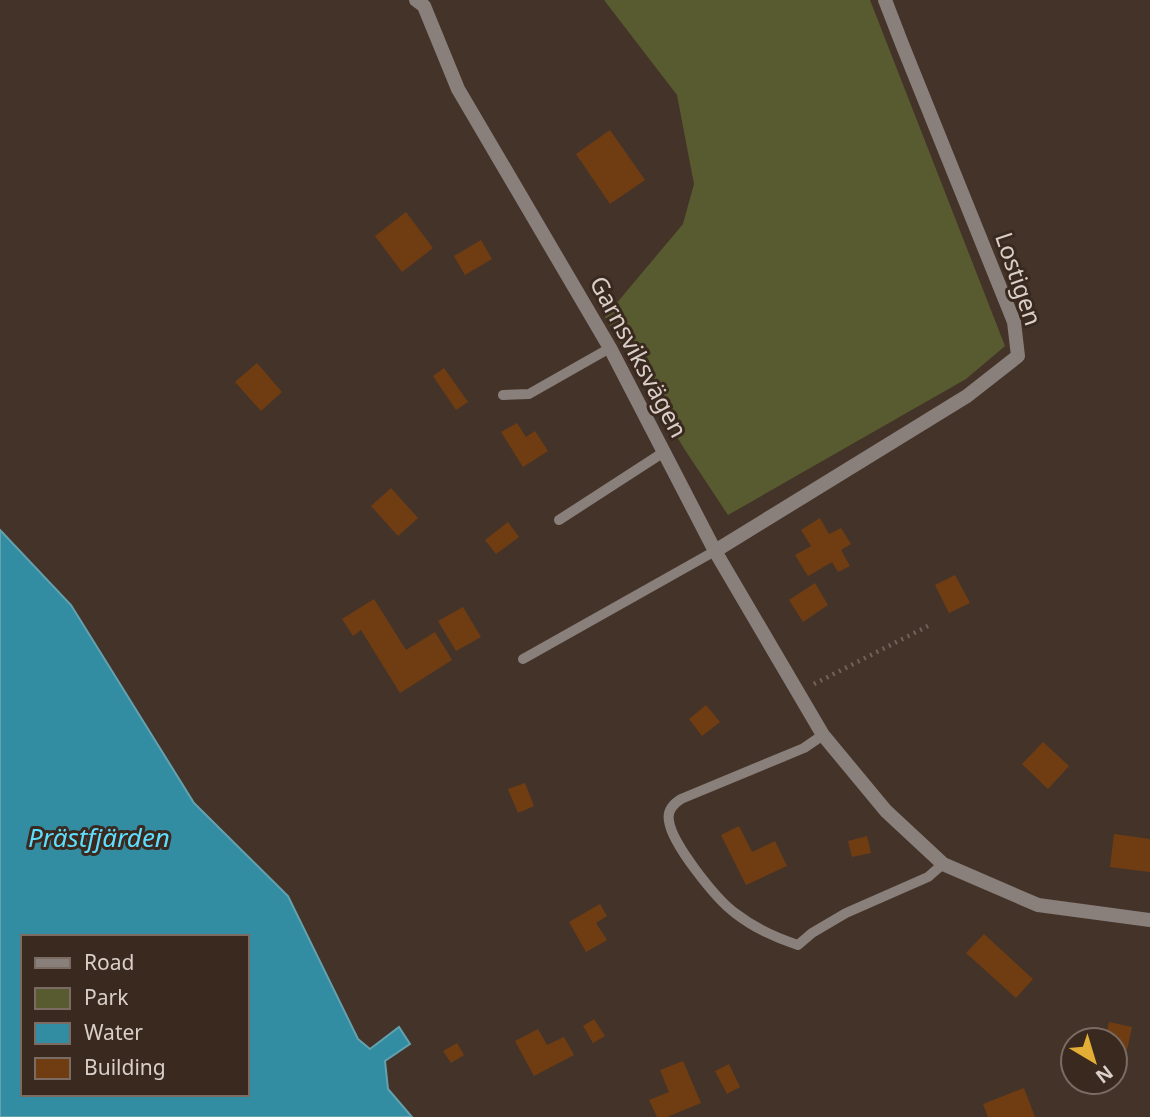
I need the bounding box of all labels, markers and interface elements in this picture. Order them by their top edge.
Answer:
street label: Lostigen [988,227,1051,330]
street label: Garnsviksvägen [583,270,696,443]
water label: Prästfjärden [28,819,170,855]
legend [21,935,248,1096]
text: Road [84,948,134,976]
text: Park [84,983,129,1011]
text: Water [84,1018,143,1046]
north arrow [1059,1026,1129,1096]
text: Building [84,1053,166,1081]
text: N [1090,1059,1119,1089]

